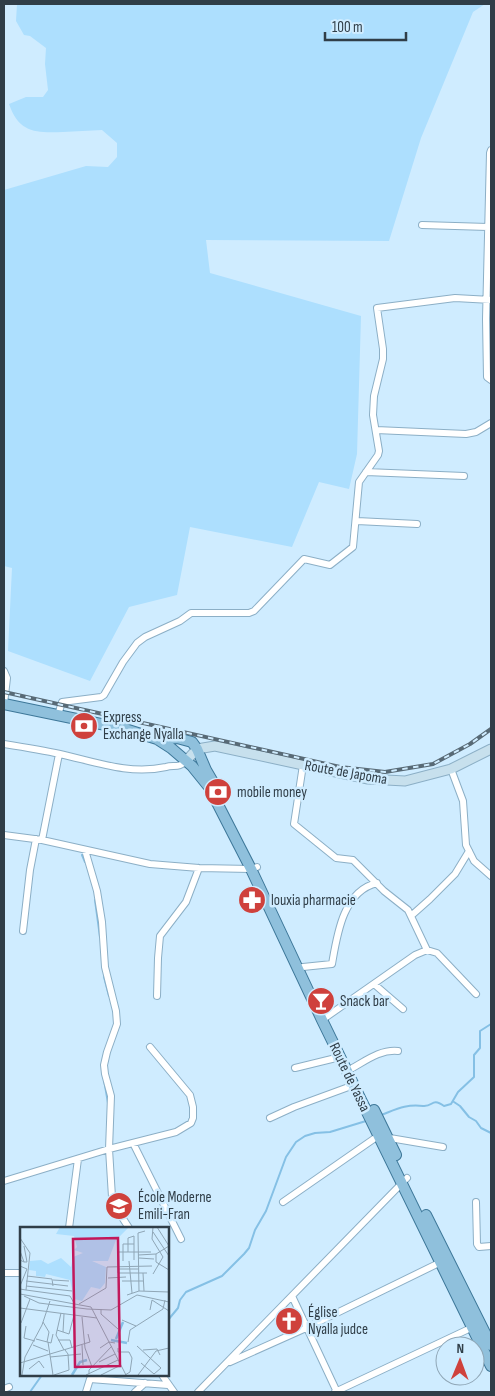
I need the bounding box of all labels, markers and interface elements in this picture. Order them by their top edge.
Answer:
scale bar [325,10,406,42]
text: 100 m [332,18,363,37]
place label: Express Exchange Nyalla [103,708,184,744]
bank icon: Express Exchange Nyalla [69,711,99,741]
street label: Route de Japoma [303,756,389,789]
bank icon: mobile money [203,777,233,807]
place label: mobile money [237,783,307,802]
pharmacy icon: louxia pharmacie [237,885,267,915]
place label: louxia pharmacie [271,891,356,910]
bar icon: Snack bar [306,986,336,1016]
place label: Snack bar [340,992,390,1011]
street label: Route de Yassa [325,1040,375,1115]
place label: École Moderne Emili-Fran [138,1188,212,1224]
school or university icon: École Moderne Emili-Fran [104,1191,134,1221]
inset map [20,1227,169,1376]
place label: Église Nyalla judce [308,1303,368,1339]
church icon: Église Nyalla judce [274,1306,304,1336]
north arrow [435,1336,485,1386]
text: N [456,1340,464,1357]

